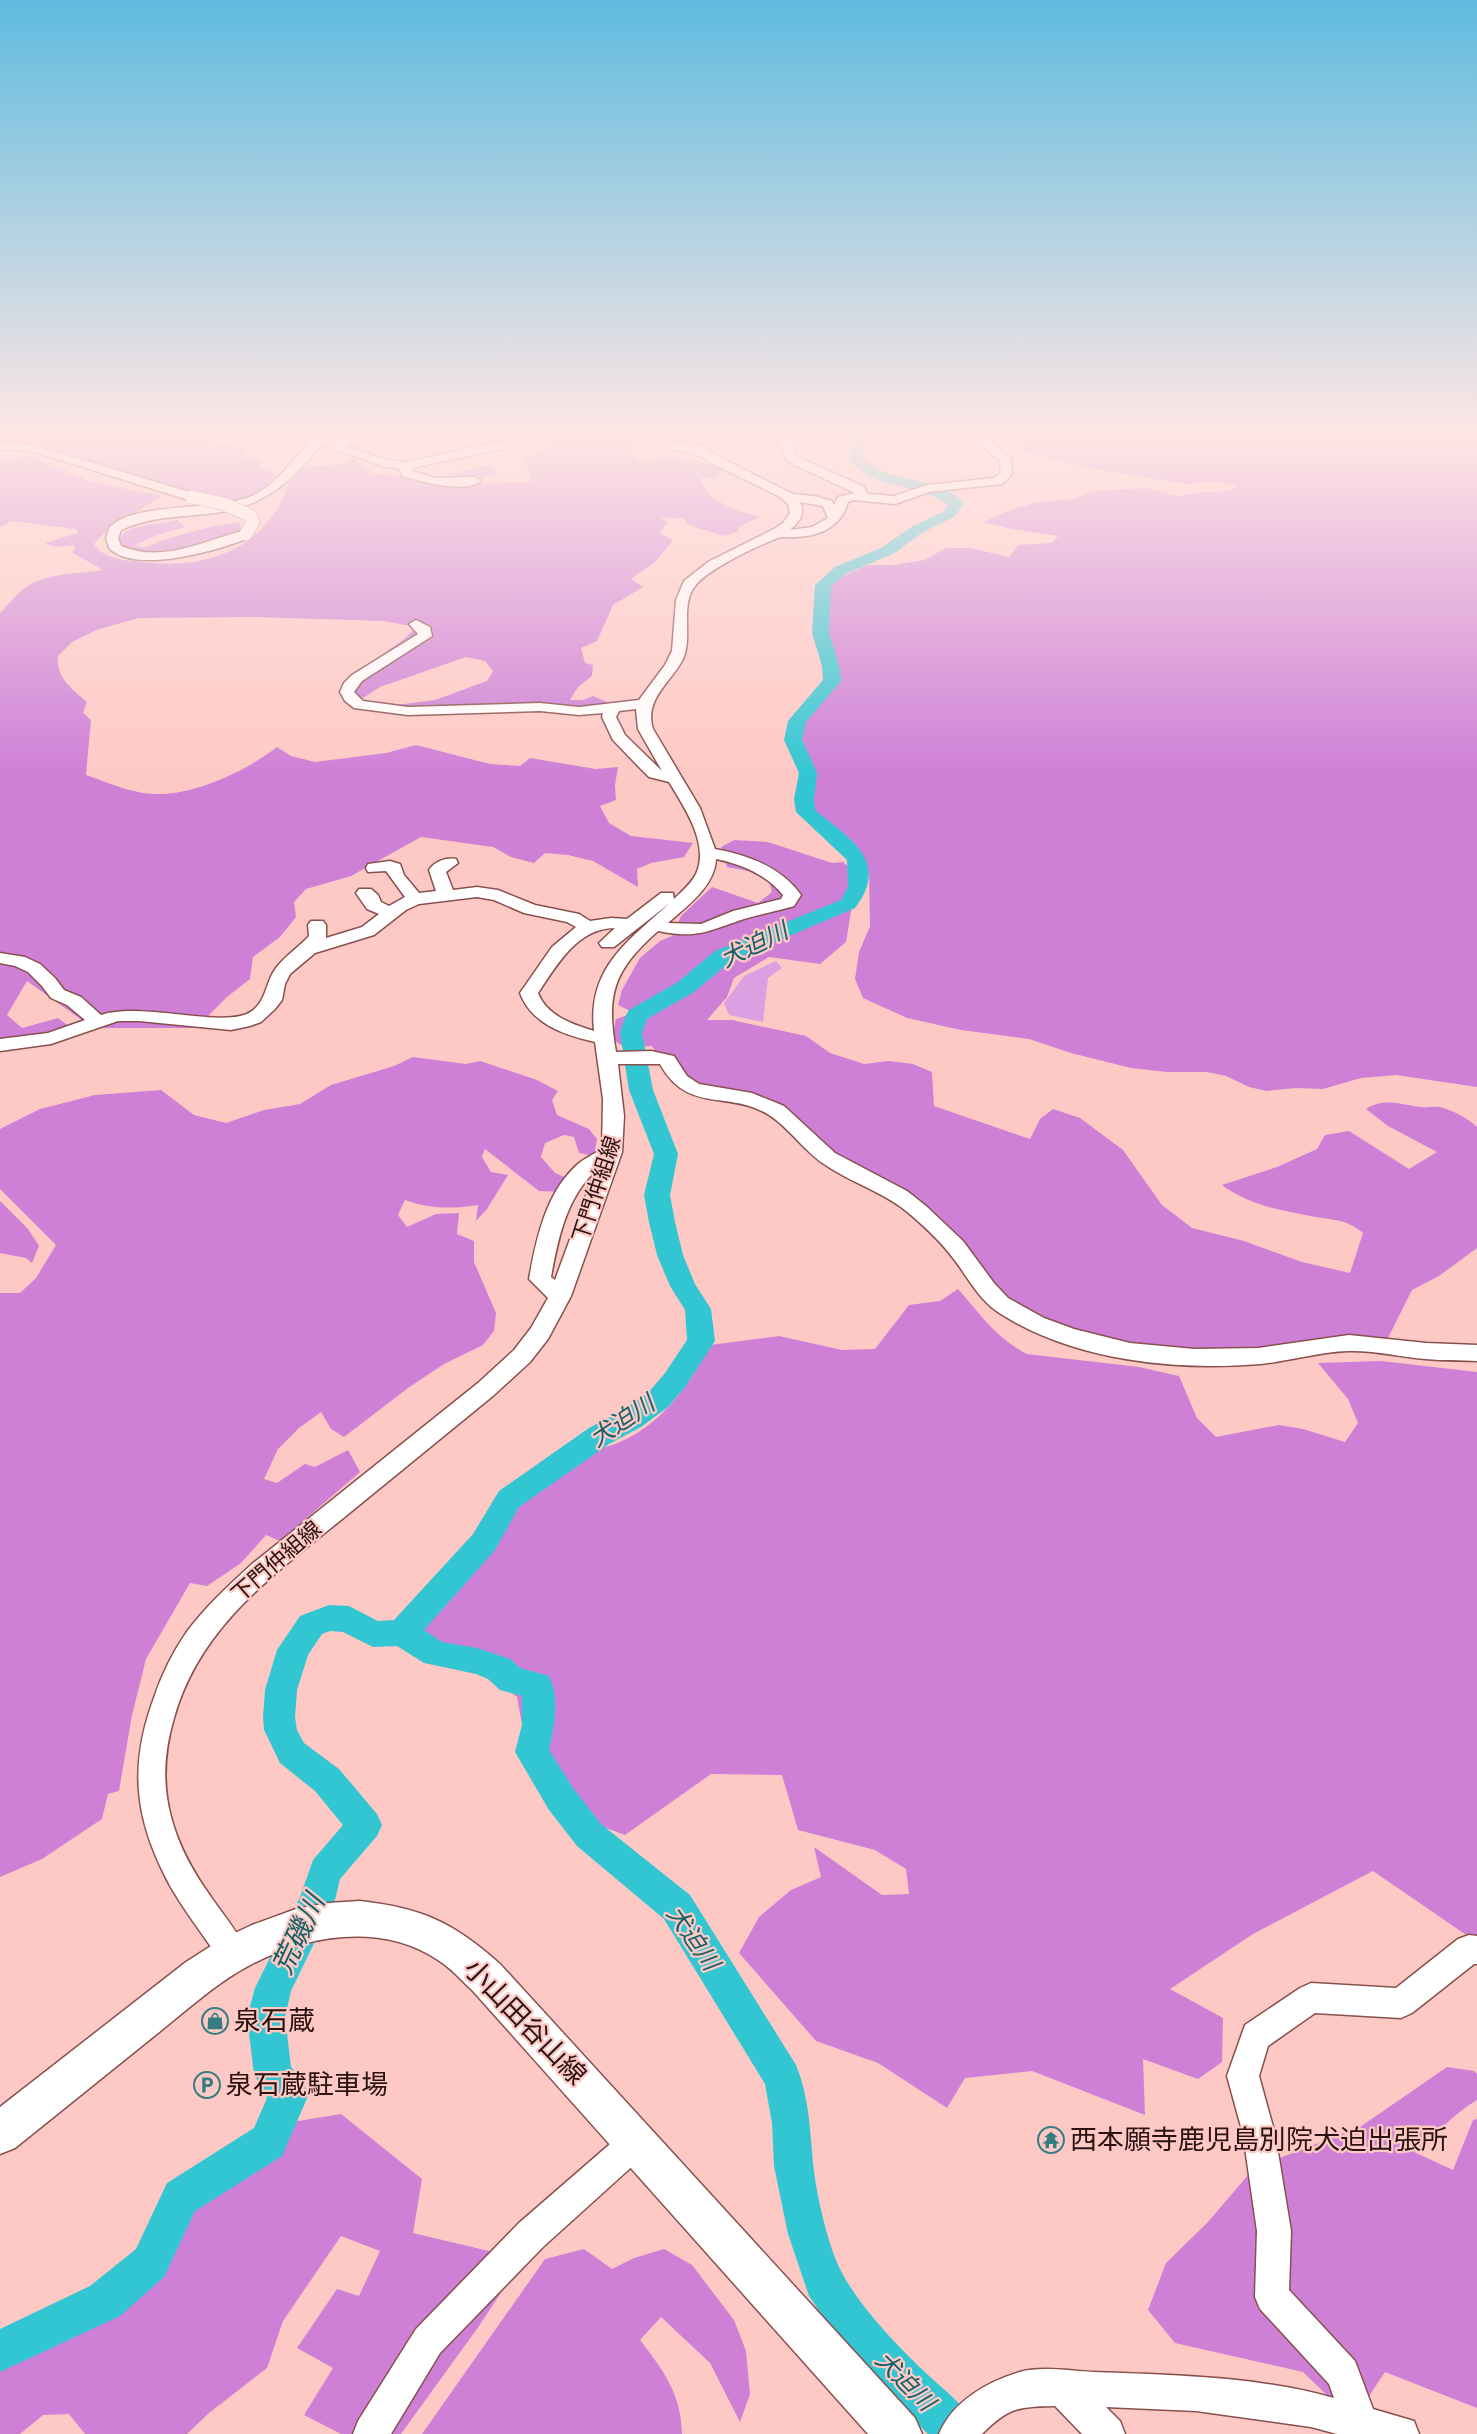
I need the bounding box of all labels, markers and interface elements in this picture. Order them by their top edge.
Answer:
water label: 犬迫川 [713,911,797,976]
street label: 下門仲組線 [563,1131,629,1247]
water label: 犬迫川 [582,1383,664,1455]
street label: 下門仲組線 [223,1512,329,1610]
water label: 荒磯川 [260,1884,336,1981]
water label: 犬迫川 [658,1898,731,1980]
street label: 小山田谷山線 [455,1948,597,2093]
place label: 泉石蔵 [234,1999,315,2040]
shop icon: 泉石蔵 [200,2006,230,2036]
place label: 泉石蔵駐車場 [226,2063,388,2104]
parking icon: 泉石蔵駐車場 [192,2070,222,2100]
place label: 西本願寺鹿児島別院犬迫出張所 [1070,2118,1448,2159]
temple icon: 西本願寺鹿児島別院犬迫出張所 [1036,2125,1066,2155]
water label: 犬迫川 [868,2342,946,2421]

